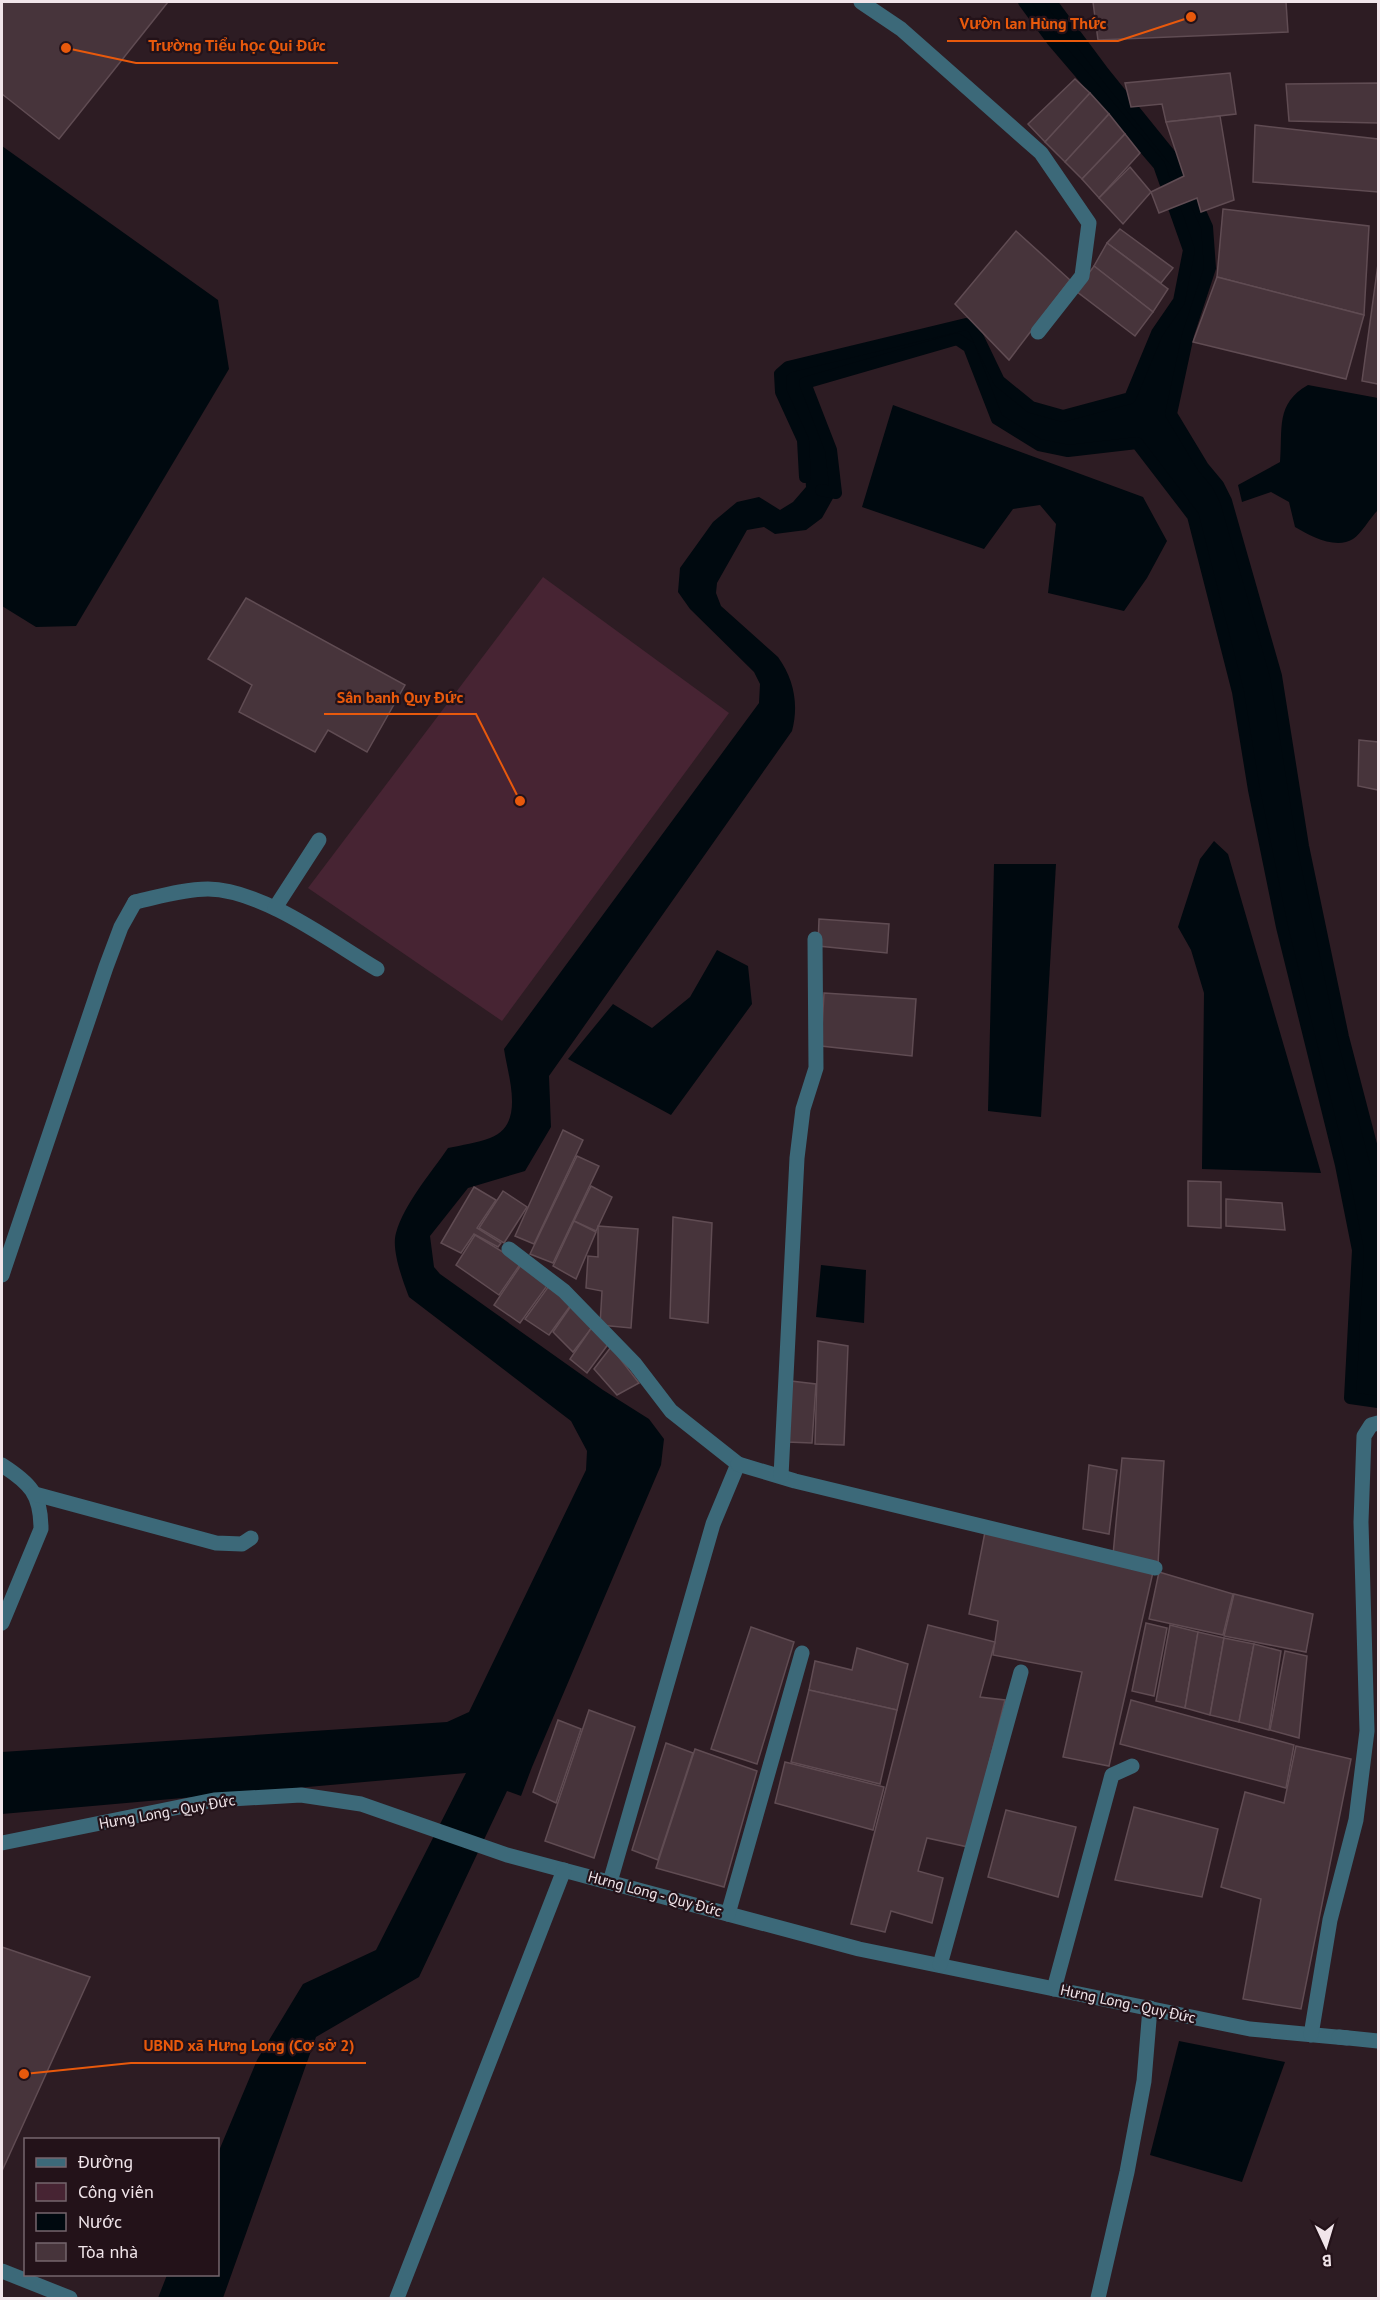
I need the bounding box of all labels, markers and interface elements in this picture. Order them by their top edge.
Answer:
callout: Vườn lan Hùng Thức [947,7,1118,41]
text: Vườn lan Hùng Thức [959,13,1107,33]
callout: Trường Tiểu học Qui Đức [136,29,338,63]
text: Trường Tiểu học Qui Đức [148,35,326,55]
callout: Sân banh Quy Đức [324,680,476,714]
text: Sân banh Quy Đức [337,687,463,707]
street label: Hưng Long - Quy Đức [97,1790,237,1833]
street label: Hưng Long - Quy Đức [586,1866,724,1921]
street label: Hưng Long - Quy Đức [1059,1980,1198,2027]
callout: UBND xã Hưng Long (Cơ sở 2) [131,2029,366,2063]
text: UBND xã Hưng Long (Cơ sở 2) [143,2035,355,2055]
legend [24,2138,219,2276]
text: Đường [77,2150,133,2173]
text: Công viên [78,2180,154,2203]
text: Nước [78,2210,122,2233]
north arrow [1296,2216,1356,2276]
text: Tòa nhà [78,2240,138,2263]
text: B [1322,2251,1332,2271]

